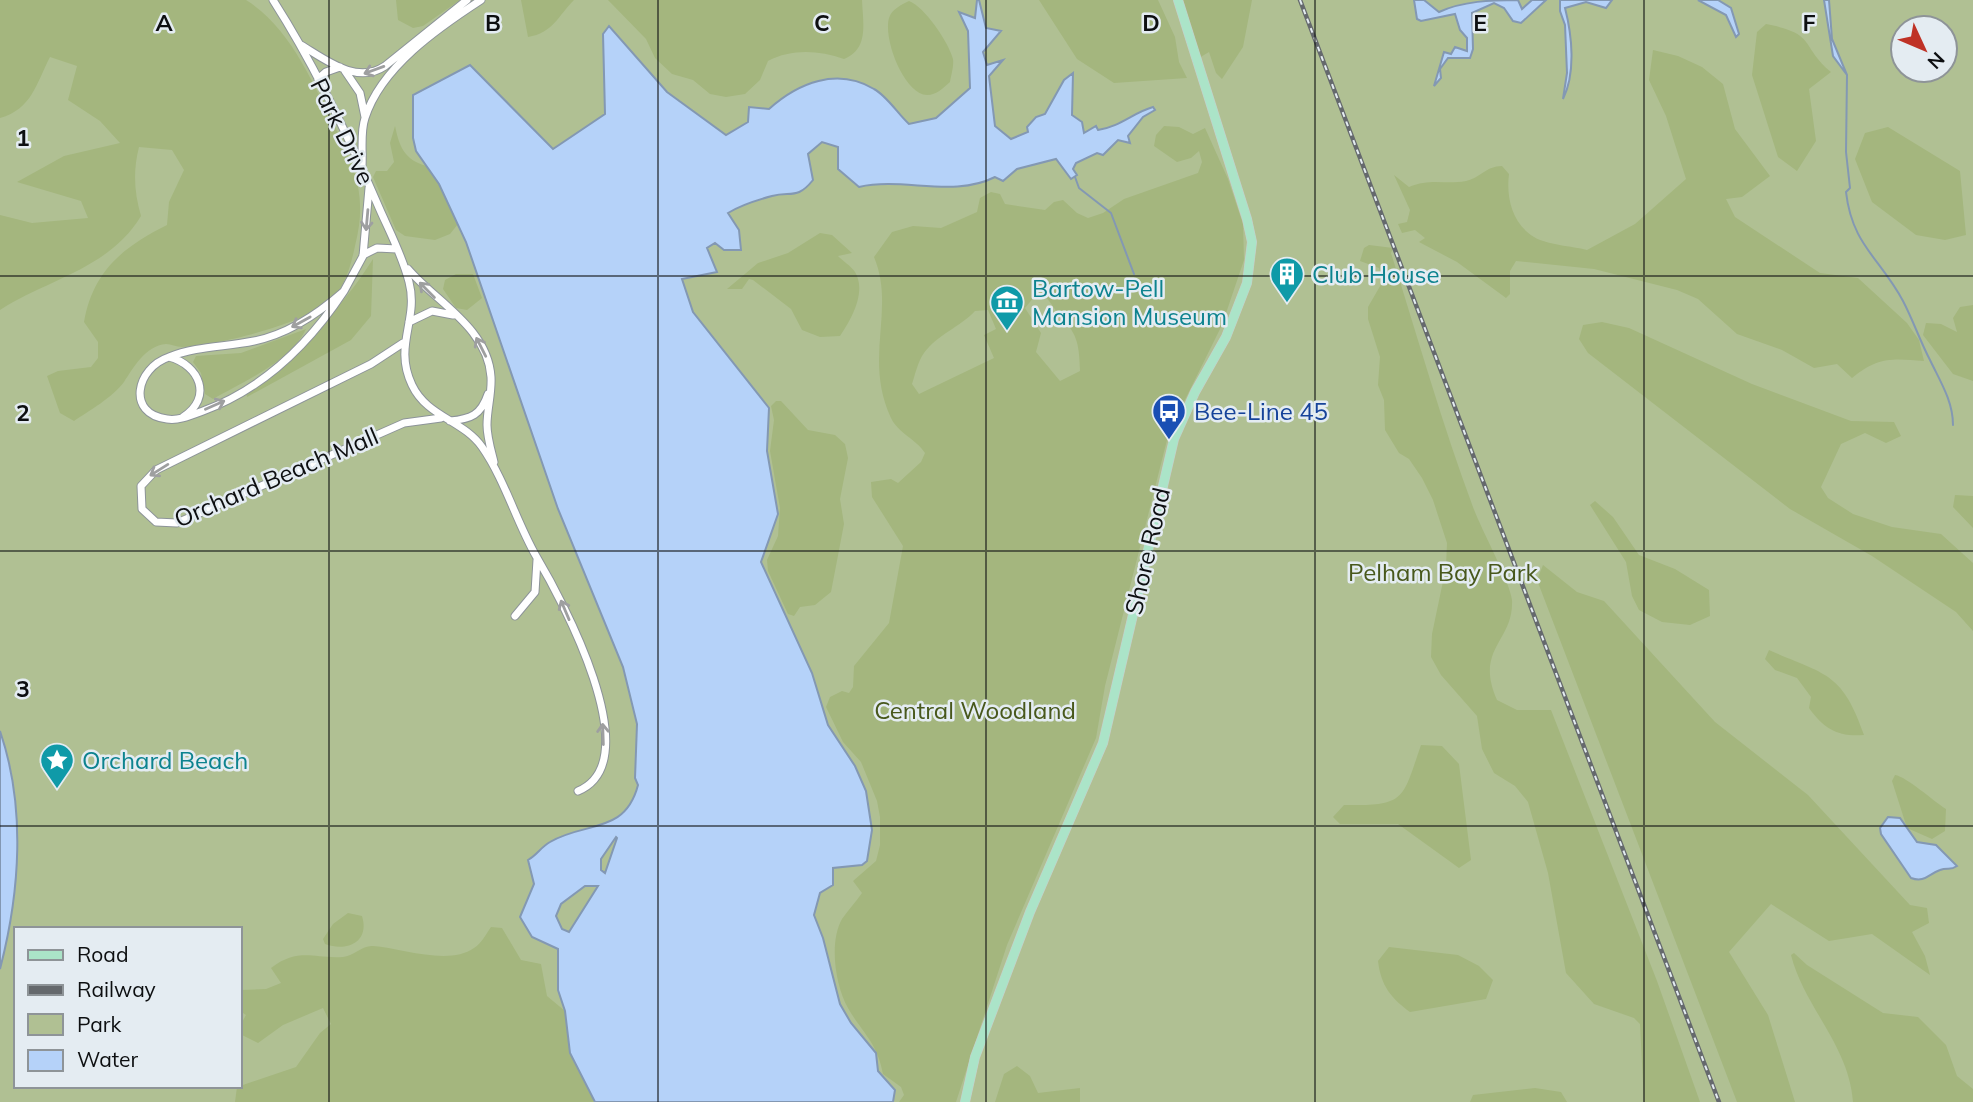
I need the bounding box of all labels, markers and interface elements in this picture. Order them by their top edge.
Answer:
text: A [155,8,173,37]
text: B [485,8,501,37]
text: C [814,8,830,37]
text: D [1142,8,1160,37]
text: E [1473,8,1487,37]
text: F [1802,8,1816,37]
north arrow [1889,14,1959,84]
text: N [1923,47,1950,74]
one-way arrow [364,65,386,77]
street label: Park Drive [304,73,382,189]
text: 1 [16,123,30,152]
one-way arrow [360,208,373,230]
building icon: Club House [1268,255,1306,304]
place label: Club House [1312,259,1440,289]
place label: Bartow-Pell Mansion Museum [1032,273,1227,331]
one-way arrow [418,281,435,298]
museum icon: Bartow-Pell Mansion Museum [988,283,1026,332]
one-way arrow [291,316,312,329]
one-way arrow [474,337,488,358]
bus stop icon: Bee-Line 45 [1150,392,1188,441]
place label: Bee-Line 45 [1194,396,1328,426]
text: 2 [16,398,30,427]
one-way arrow [204,398,225,411]
street label: Orchard Beach Mall [169,420,383,534]
one-way arrow [149,463,169,477]
street label: Shore Road [1118,485,1176,617]
park label: Pelham Bay Park [1348,557,1539,587]
one-way arrow [558,599,571,621]
text: 3 [16,674,30,703]
park label: Central Woodland [874,695,1076,725]
one-way arrow [596,722,610,745]
place icon: Orchard Beach [38,741,76,790]
place label: Orchard Beach [82,745,248,775]
legend [14,927,242,1088]
text: Road [77,941,128,967]
text: Railway [77,976,156,1002]
text: Park [77,1011,121,1037]
text: Water [77,1046,138,1072]

